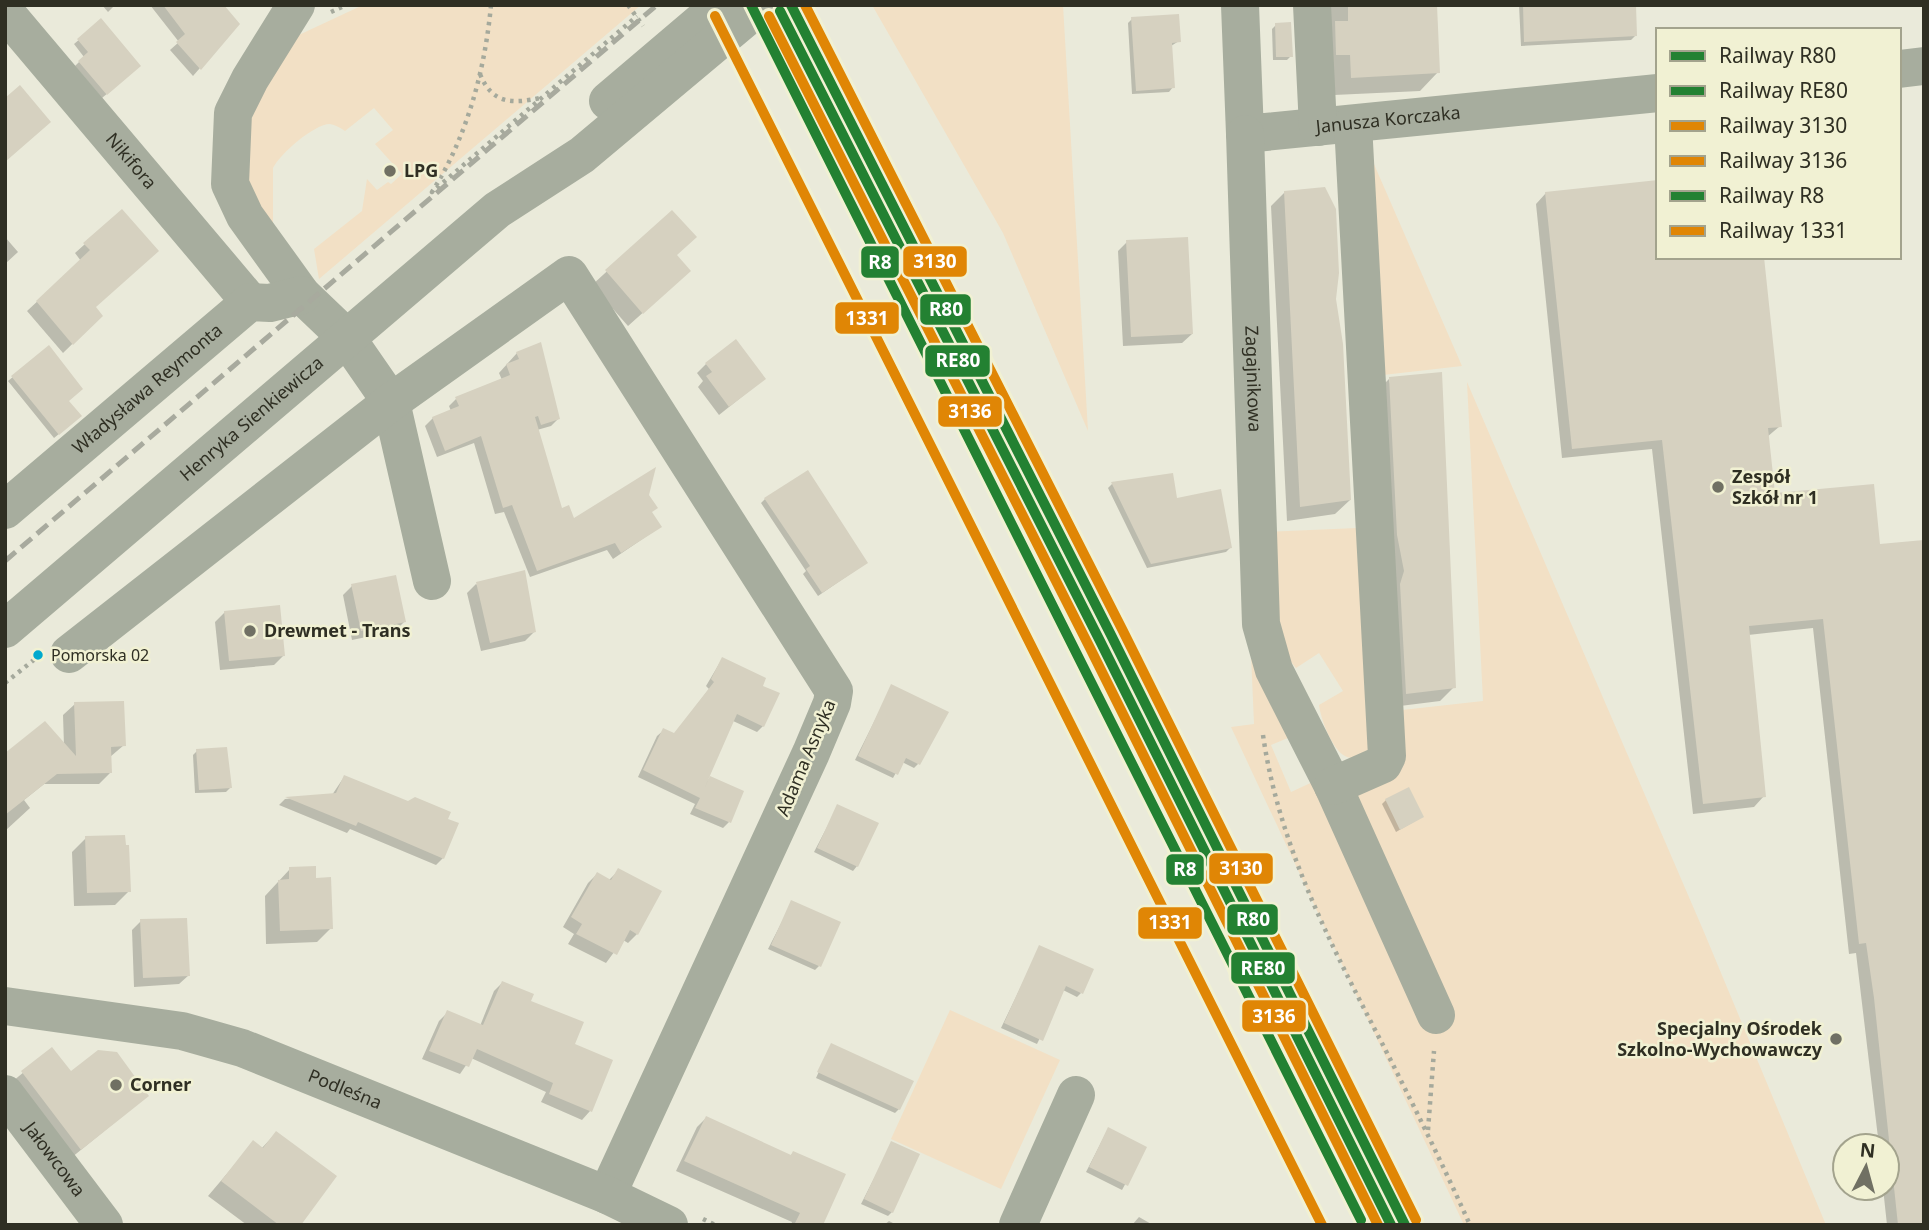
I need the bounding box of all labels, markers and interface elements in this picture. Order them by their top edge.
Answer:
legend [1656,28,1901,259]
text: Railway R80 [1719,41,1836,69]
text: Railway RE80 [1719,76,1848,104]
street label: Janusza Korczaka [1313,100,1462,138]
text: Railway 3130 [1719,111,1847,139]
street label: Nikifora [101,127,163,194]
text: Railway 3136 [1719,146,1847,174]
place label: LPG [404,158,438,182]
marker: LPG [382,163,398,179]
text: Railway R8 [1719,181,1824,209]
text: Railway 1331 [1719,216,1847,244]
line badge: R8 [860,245,900,279]
line badge: 3130 [902,245,968,278]
text: 3130 [913,248,957,274]
text: R8 [868,249,892,275]
line badge: R80 [919,293,972,326]
text: R80 [929,296,963,322]
line badge: 1331 [834,301,900,335]
text: 1331 [845,305,889,331]
street label: Władysława Reymonta [67,318,227,459]
street label: Zagajnikowa [1240,325,1268,432]
line badge: RE80 [924,344,991,378]
text: RE80 [936,347,981,373]
street label: Henryka Sienkiewicza [174,350,328,486]
line badge: 3136 [937,395,1003,428]
text: 3136 [948,398,992,424]
place label: Zespół Szkół nr 1 [1732,464,1818,509]
marker: Zespół Szkół nr 1 [1710,479,1726,495]
place label: Drewmet - Trans [264,618,411,642]
marker: Drewmet - Trans [242,623,258,639]
place label: Pomorska 02 [51,644,149,666]
marker: Pomorska 02 [31,648,45,662]
street label: Adama Asnyka [770,696,840,820]
line badge: 3130 [1208,852,1274,885]
line badge: R8 [1165,853,1205,886]
text: 3130 [1219,855,1263,881]
text: R8 [1173,856,1197,882]
line badge: R80 [1226,903,1279,936]
line badge: 1331 [1137,906,1203,940]
text: R80 [1236,906,1270,932]
text: 1331 [1148,909,1192,935]
line badge: RE80 [1230,951,1296,985]
text: RE80 [1241,955,1286,981]
line badge: 3136 [1241,999,1307,1033]
text: 3136 [1252,1003,1296,1029]
place label: Specjalny Ośrodek Szkolno-Wychowawczy [1617,1016,1823,1061]
marker: Specjalny Ośrodek Szkolno-Wychowawczy [1828,1031,1844,1047]
street label: Podleśna [305,1063,386,1114]
place label: Corner [130,1072,191,1096]
marker: Corner [108,1077,124,1093]
street label: Jałowcowa [18,1115,91,1201]
north arrow [1831,1132,1901,1202]
text: N [1859,1136,1877,1164]

